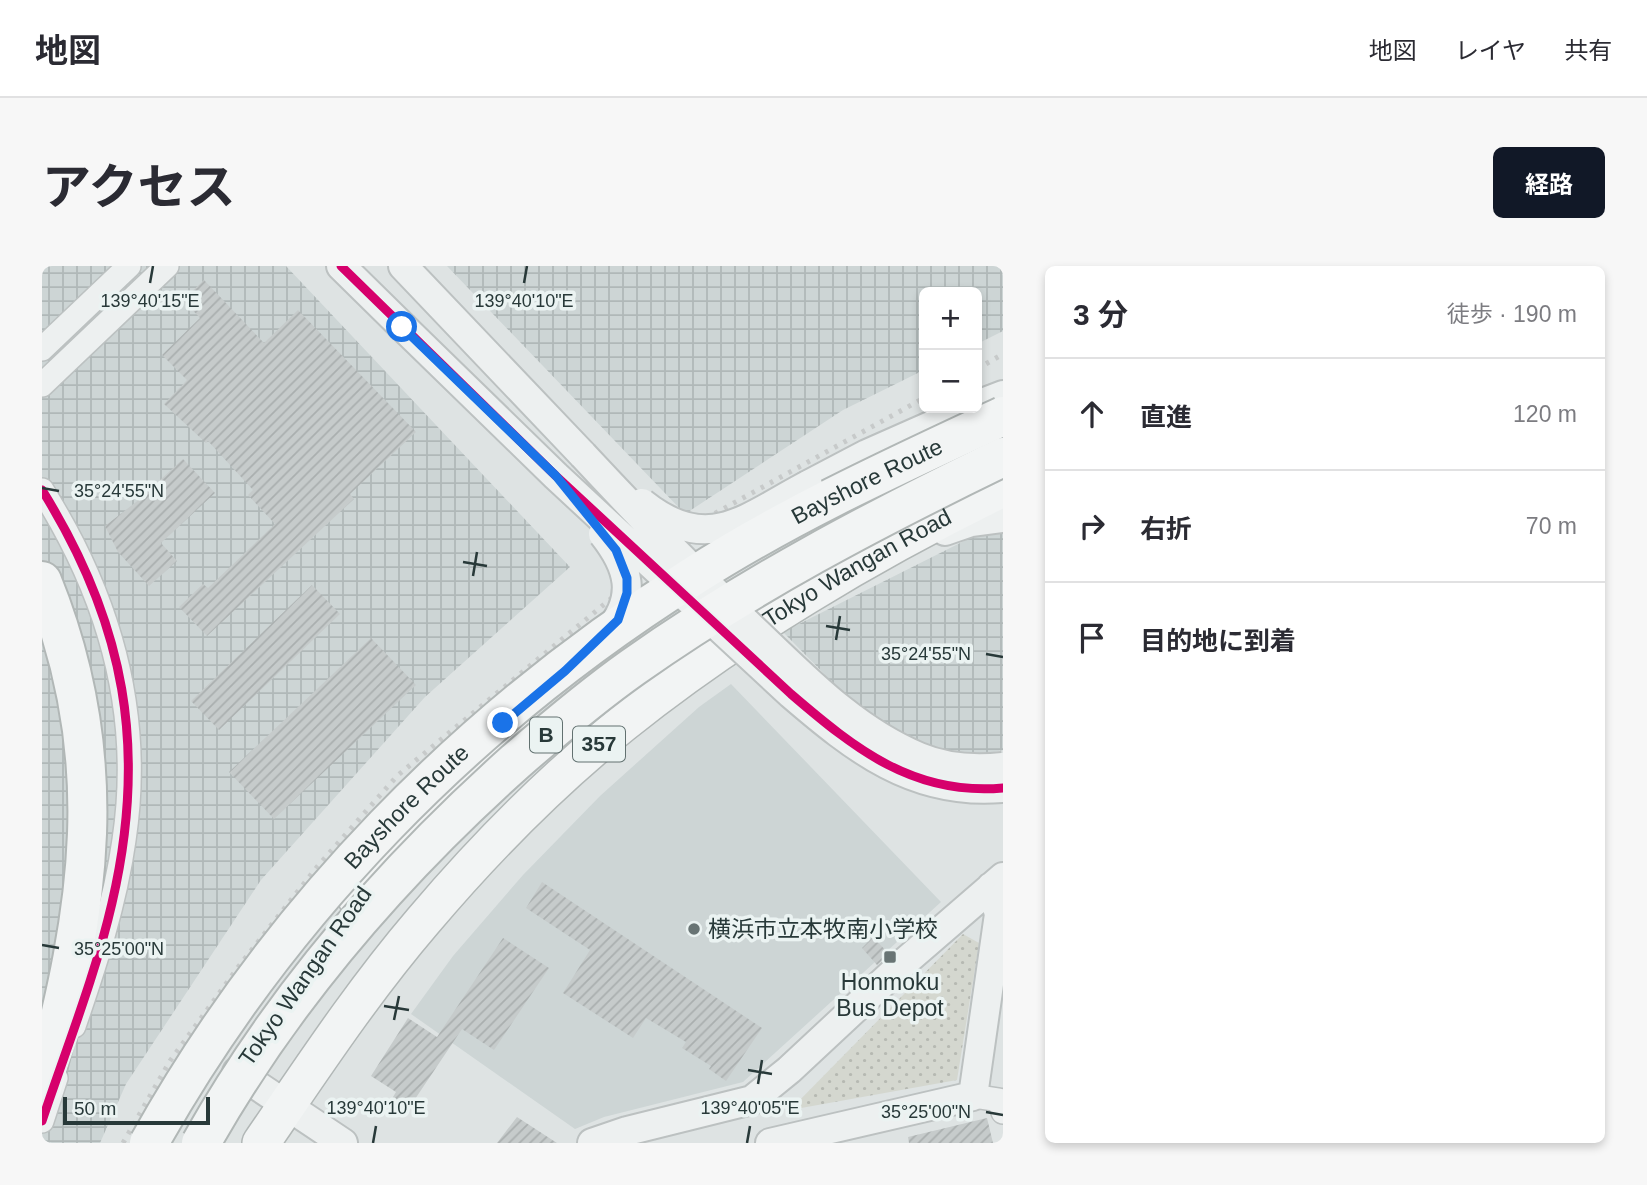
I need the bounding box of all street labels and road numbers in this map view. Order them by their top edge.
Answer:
street label: Bayshore Route [787,433,947,530]
street label: Tokyo Wangan Road [758,503,955,632]
road number: B [530,718,562,752]
road number: 357 [573,727,625,762]
street label: Bayshore Route [339,739,474,874]
street label: Tokyo Wangan Road [233,881,377,1071]

